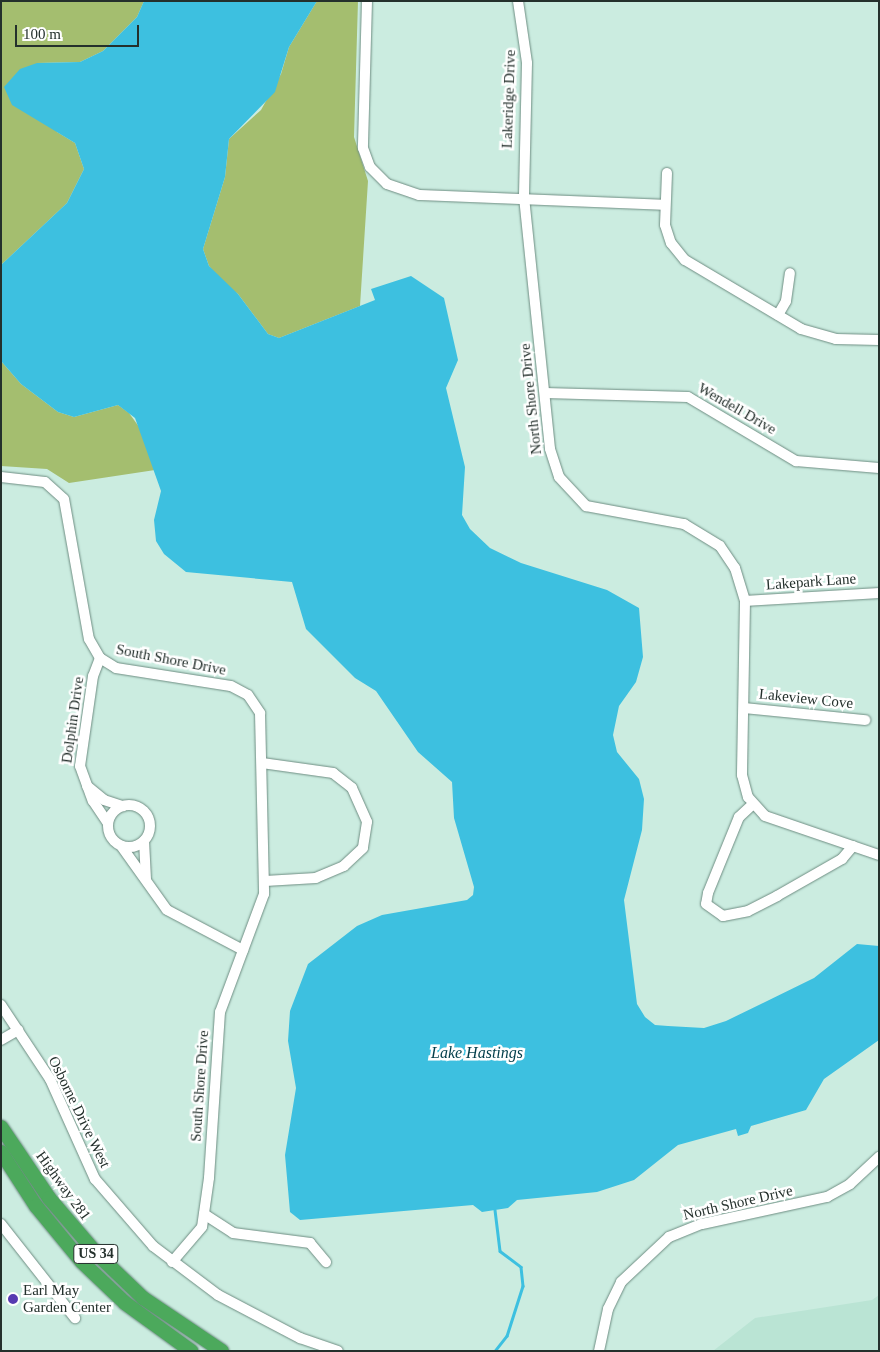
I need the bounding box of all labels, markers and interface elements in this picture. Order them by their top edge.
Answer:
scale bar [18,15,141,47]
text: 100 m [23,26,61,42]
street label: Lakeridge Drive [498,49,520,149]
street label: North Shore Drive [516,343,546,455]
street label: Wendell Drive [695,379,779,439]
street label: Lakepark Lane [765,570,857,594]
street label: South Shore Drive [114,641,228,679]
street label: Dolphin Drive [58,676,88,764]
street label: Lakeview Cove [758,685,854,713]
street label: South Shore Drive [187,1030,213,1142]
water label: Lake Hastings [431,1043,523,1063]
street label: Osborne Drive West [44,1053,114,1171]
street label: Highway 281 [32,1148,94,1224]
street label: North Shore Drive [682,1182,794,1224]
road number: US 34 [72,1242,120,1266]
place label: Earl May Garden Center [23,1281,111,1316]
marker: Earl May Garden Center [7,1293,19,1305]

